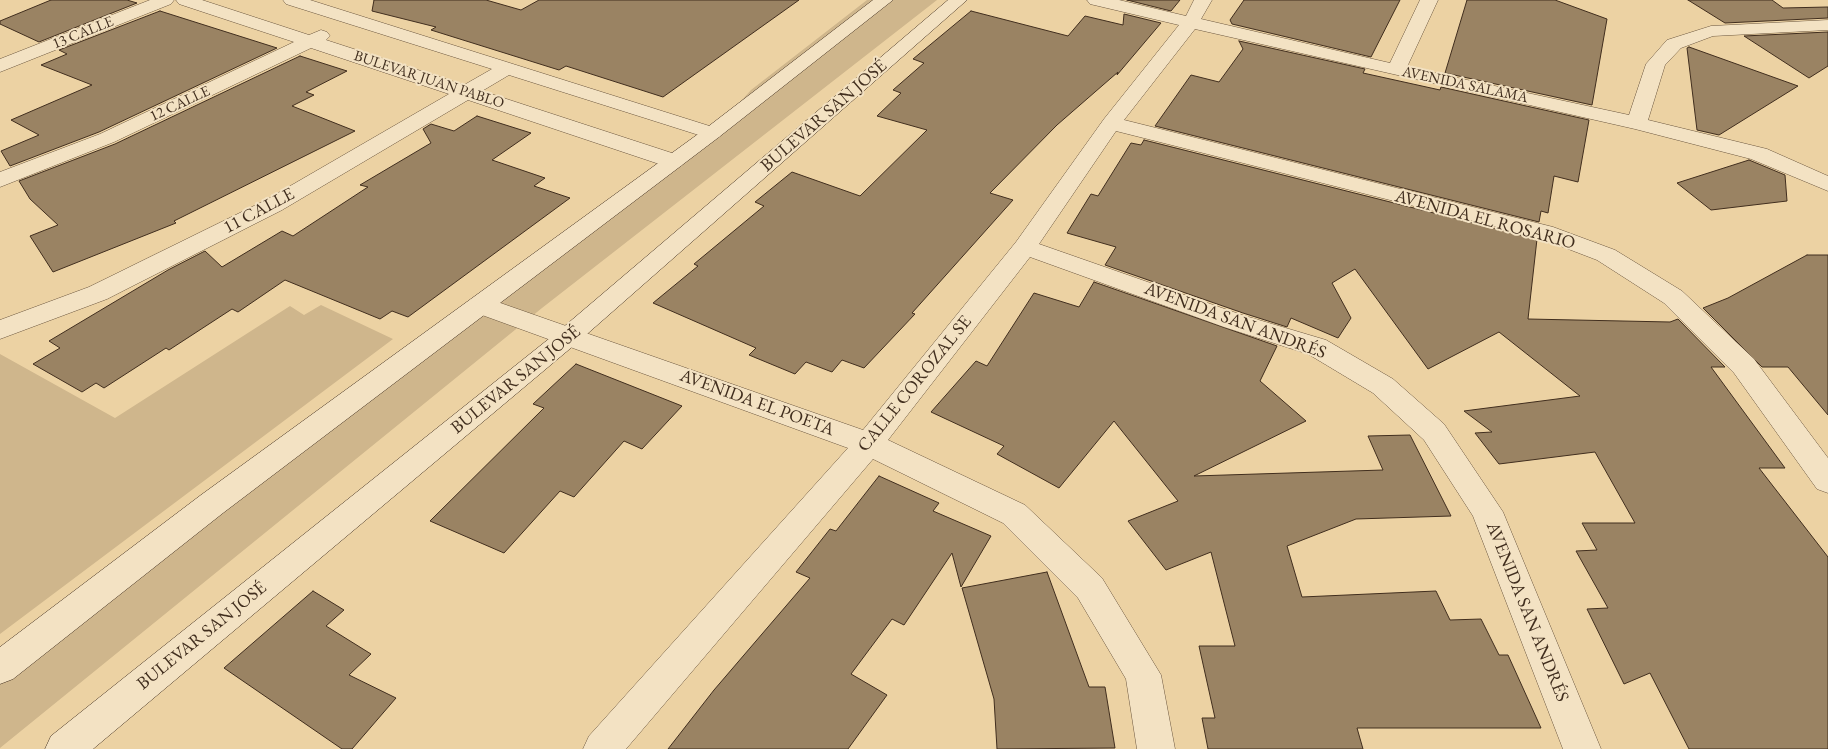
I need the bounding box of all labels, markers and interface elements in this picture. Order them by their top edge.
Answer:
street label: 13 CALLE [50,13,116,53]
street label: BULEVAR JUAN PABLO [352,47,506,113]
street label: BULEVAR SAN JOSÉ [756,55,892,177]
street label: AVENIDA SALAMA [1400,63,1530,107]
street label: 12 CALLE [147,82,213,126]
street label: 11 CALLE [220,183,298,239]
street label: AVENIDA EL ROSARIO [1392,185,1578,255]
street label: AVENIDA SAN ANDRÉS [1141,278,1329,364]
street label: CALLE COROZAL SE [853,312,977,456]
street label: BULEVAR SAN JOSÉ [447,321,585,439]
street label: AVENIDA EL POETA [677,365,837,441]
street label: AVENIDA SAN ANDRÉS [1481,519,1573,705]
street label: BULEVAR SAN JOSÉ [133,577,271,695]

